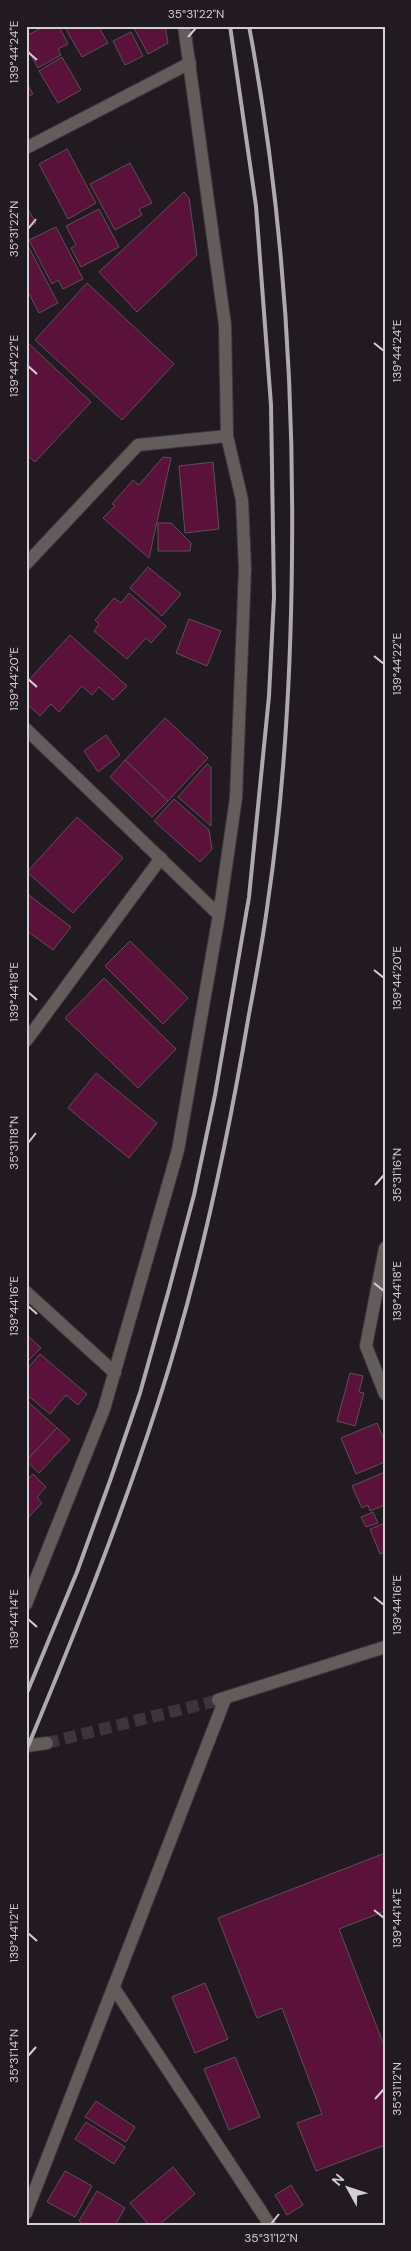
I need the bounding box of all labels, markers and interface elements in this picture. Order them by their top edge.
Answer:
text: 35°31'22"N [168,6,224,22]
text: 139°44'24"E [6,20,22,83]
text: 35°31'22"N [6,201,22,257]
text: 139°44'24"E [389,319,405,382]
text: 139°44'22"E [6,334,22,397]
text: 139°44'22"E [389,632,405,695]
text: 139°44'20"E [6,647,22,711]
text: 139°44'20"E [389,946,405,1010]
text: 139°44'18"E [6,962,22,1022]
text: 35°31'18"N [6,1116,22,1170]
text: 35°31'16"N [389,1148,405,1202]
text: 139°44'18"E [389,1261,405,1321]
text: 139°44'16"E [6,1276,22,1336]
text: 139°44'16"E [389,1575,405,1635]
text: 139°44'14"E [6,1589,22,1649]
text: 139°44'14"E [389,1888,405,1948]
text: 139°44'12"E [6,1903,22,1963]
text: 35°31'14"N [6,2029,22,2083]
text: 35°31'12"N [389,2062,405,2116]
north arrow [324,2164,374,2214]
text: N [328,2170,348,2189]
text: 35°31'12"N [244,2230,298,2246]

